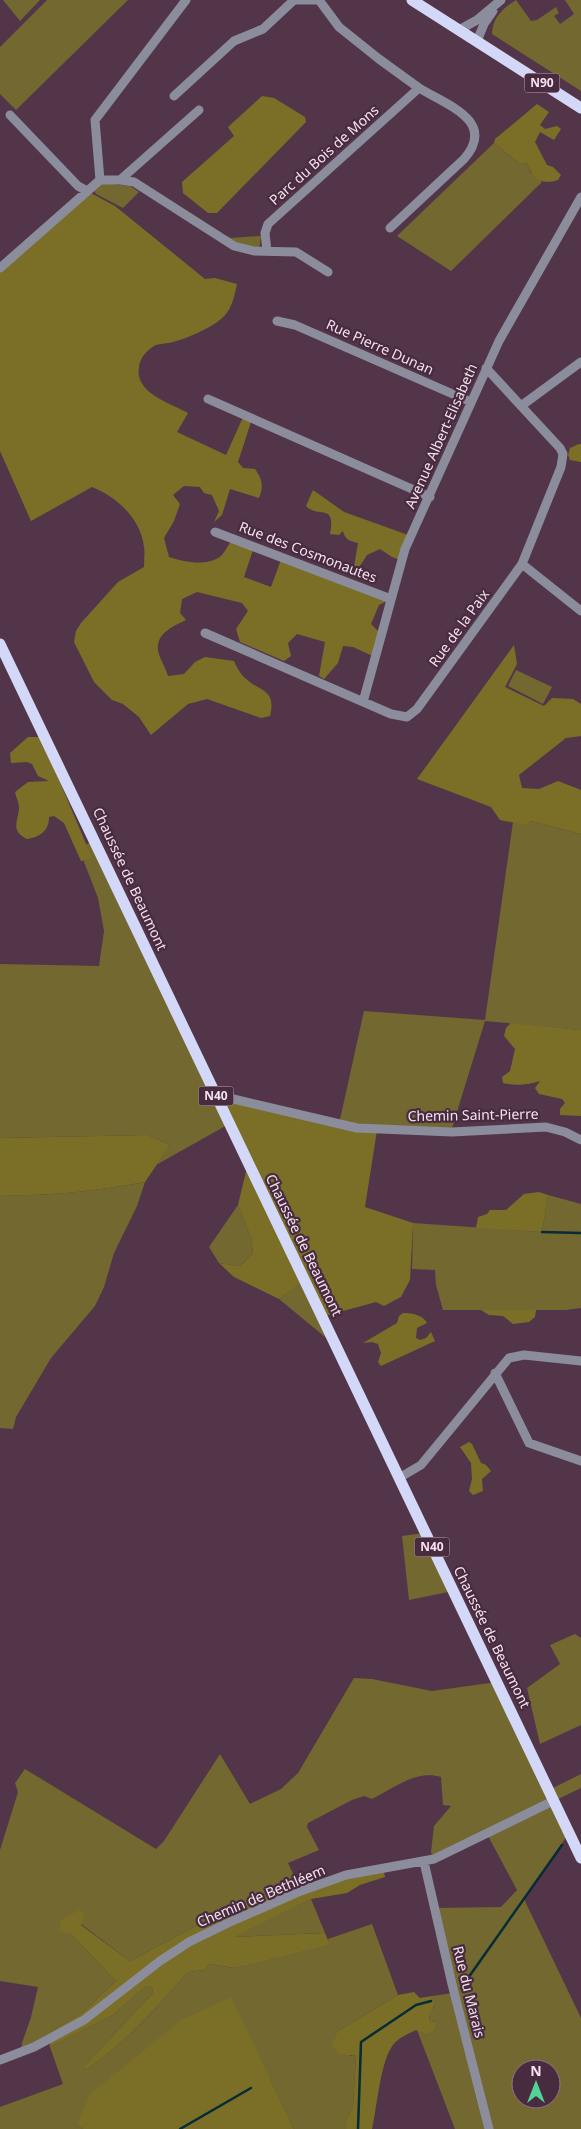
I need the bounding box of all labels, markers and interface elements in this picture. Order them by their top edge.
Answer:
road number: N90 [524,74,560,92]
street label: Parc du Bois de Mons [265,100,383,209]
street label: Rue Pierre Dunan [323,314,437,379]
street label: Avenue Albert-Elisabeth [400,360,481,511]
street label: Rue des Cosmonautes [237,516,380,587]
street label: Rue de la Paix [424,585,494,670]
street label: Chaussée de Beaumont [89,804,172,953]
road number: N40 [198,1086,234,1106]
street label: Chemin Saint-Pierre [407,1104,539,1125]
street label: Chaussée de Beaumont [262,1171,347,1319]
road number: N40 [414,1538,450,1556]
street label: Chaussée de Beaumont [450,1563,535,1711]
street label: Chemin de Bethléem [194,1860,328,1931]
street label: Rue du Marais [449,1944,490,2040]
north arrow [511,2059,561,2109]
text: N [530,2061,542,2080]

